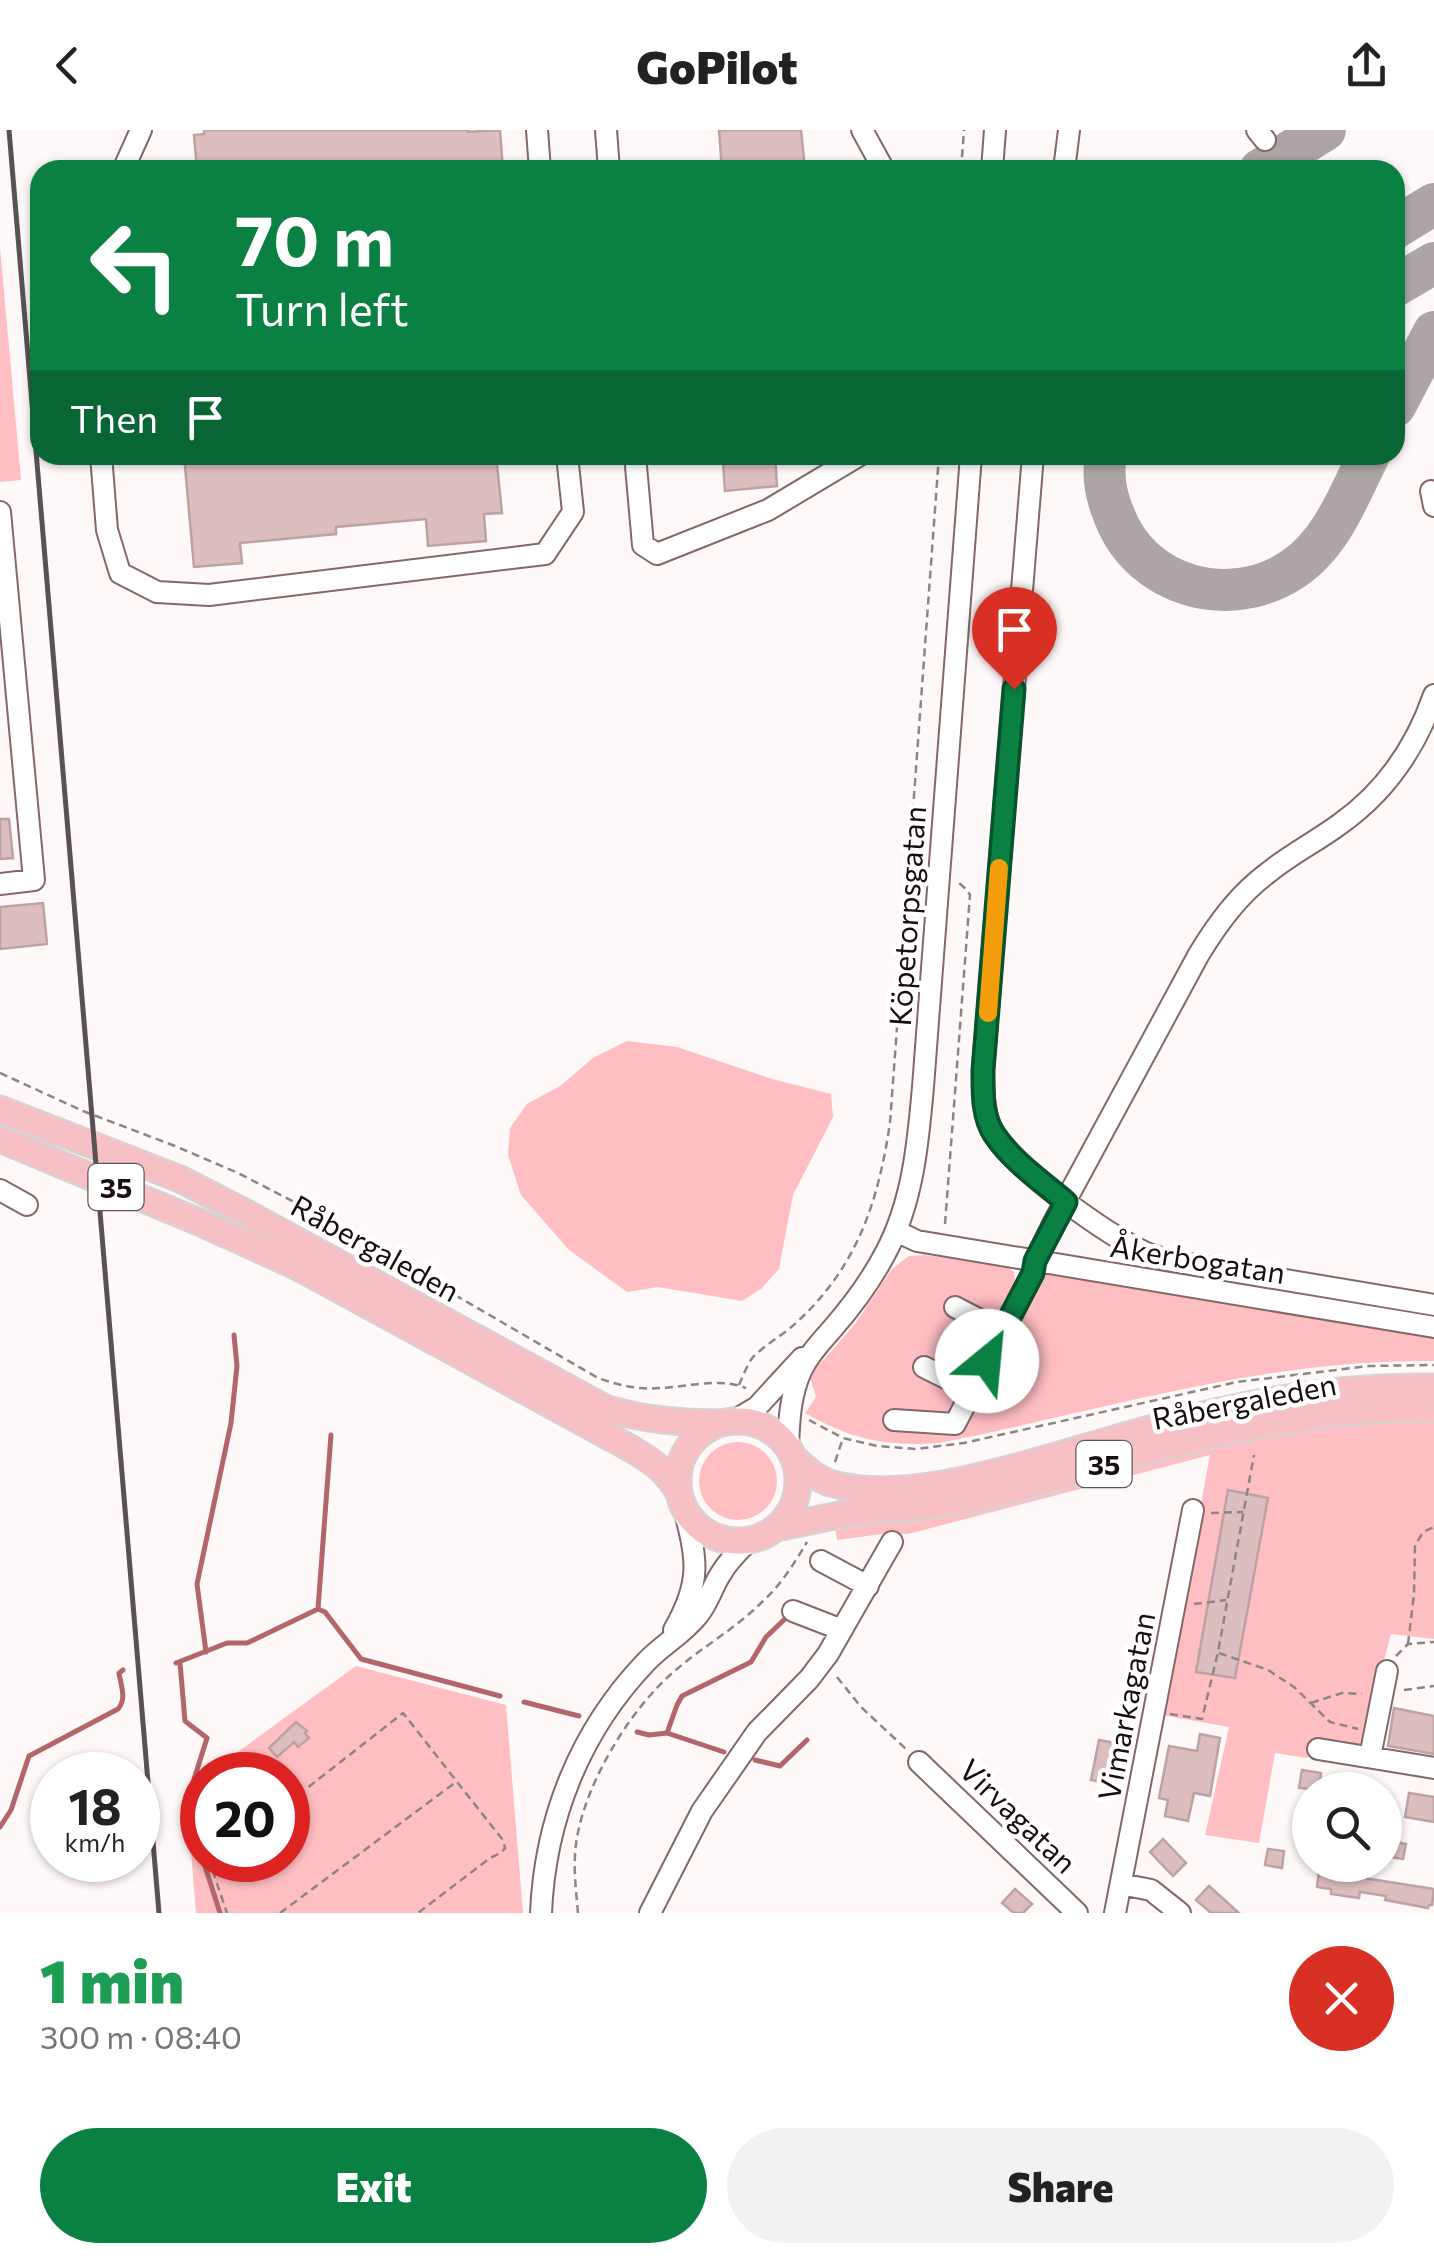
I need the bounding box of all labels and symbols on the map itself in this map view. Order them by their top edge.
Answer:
pin [972,587,1057,690]
street label: Köpetorpsgatan [880,805,932,1027]
road number: 35 [88,1164,144,1210]
street label: Råbergaleden [285,1186,467,1308]
street label: Åkerbogatan [1108,1226,1288,1290]
position arrow [935,1309,1039,1413]
street label: Råbergaleden [1149,1364,1339,1436]
road number: 35 [1076,1441,1132,1487]
street label: Vimarkagatan [1089,1609,1161,1803]
street label: Virvagatan [953,1750,1085,1880]
speed limit sign: 20 [180,1752,310,1882]

